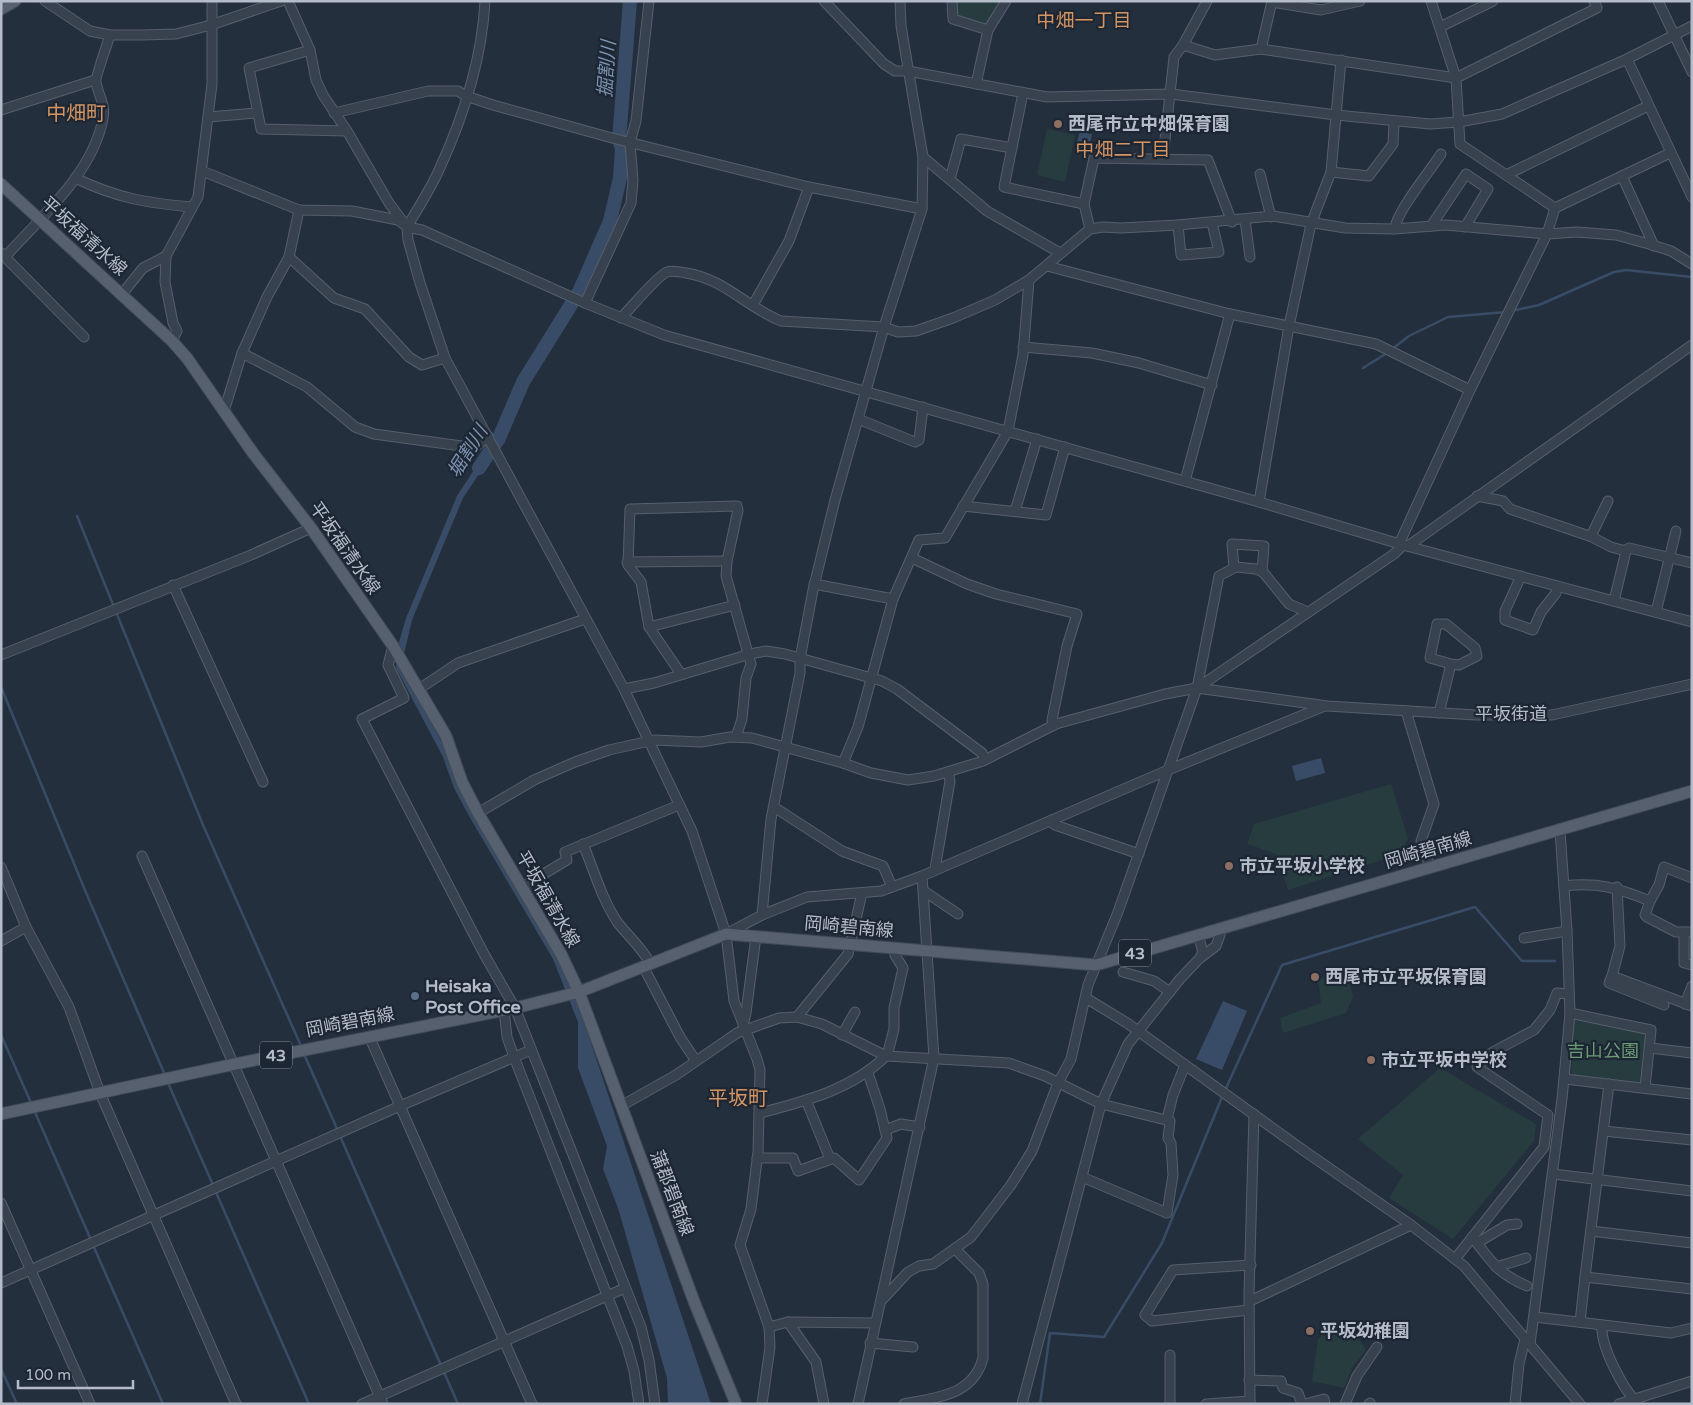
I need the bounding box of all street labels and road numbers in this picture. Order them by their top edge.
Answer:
street label: 平坂福清水線 [37,192,131,280]
street label: 平坂福清水線 [305,497,385,599]
street label: 平坂街道 [1475,703,1547,725]
street label: 岡崎碧南線 [1382,827,1474,873]
street label: 平坂福清水線 [511,847,585,951]
street label: 岡崎碧南線 [803,912,895,942]
road number: 43 [1119,940,1151,966]
street label: 岡崎碧南線 [304,1003,396,1041]
road number: 43 [260,1042,292,1068]
street label: 蒲郡碧南線 [646,1147,698,1239]

